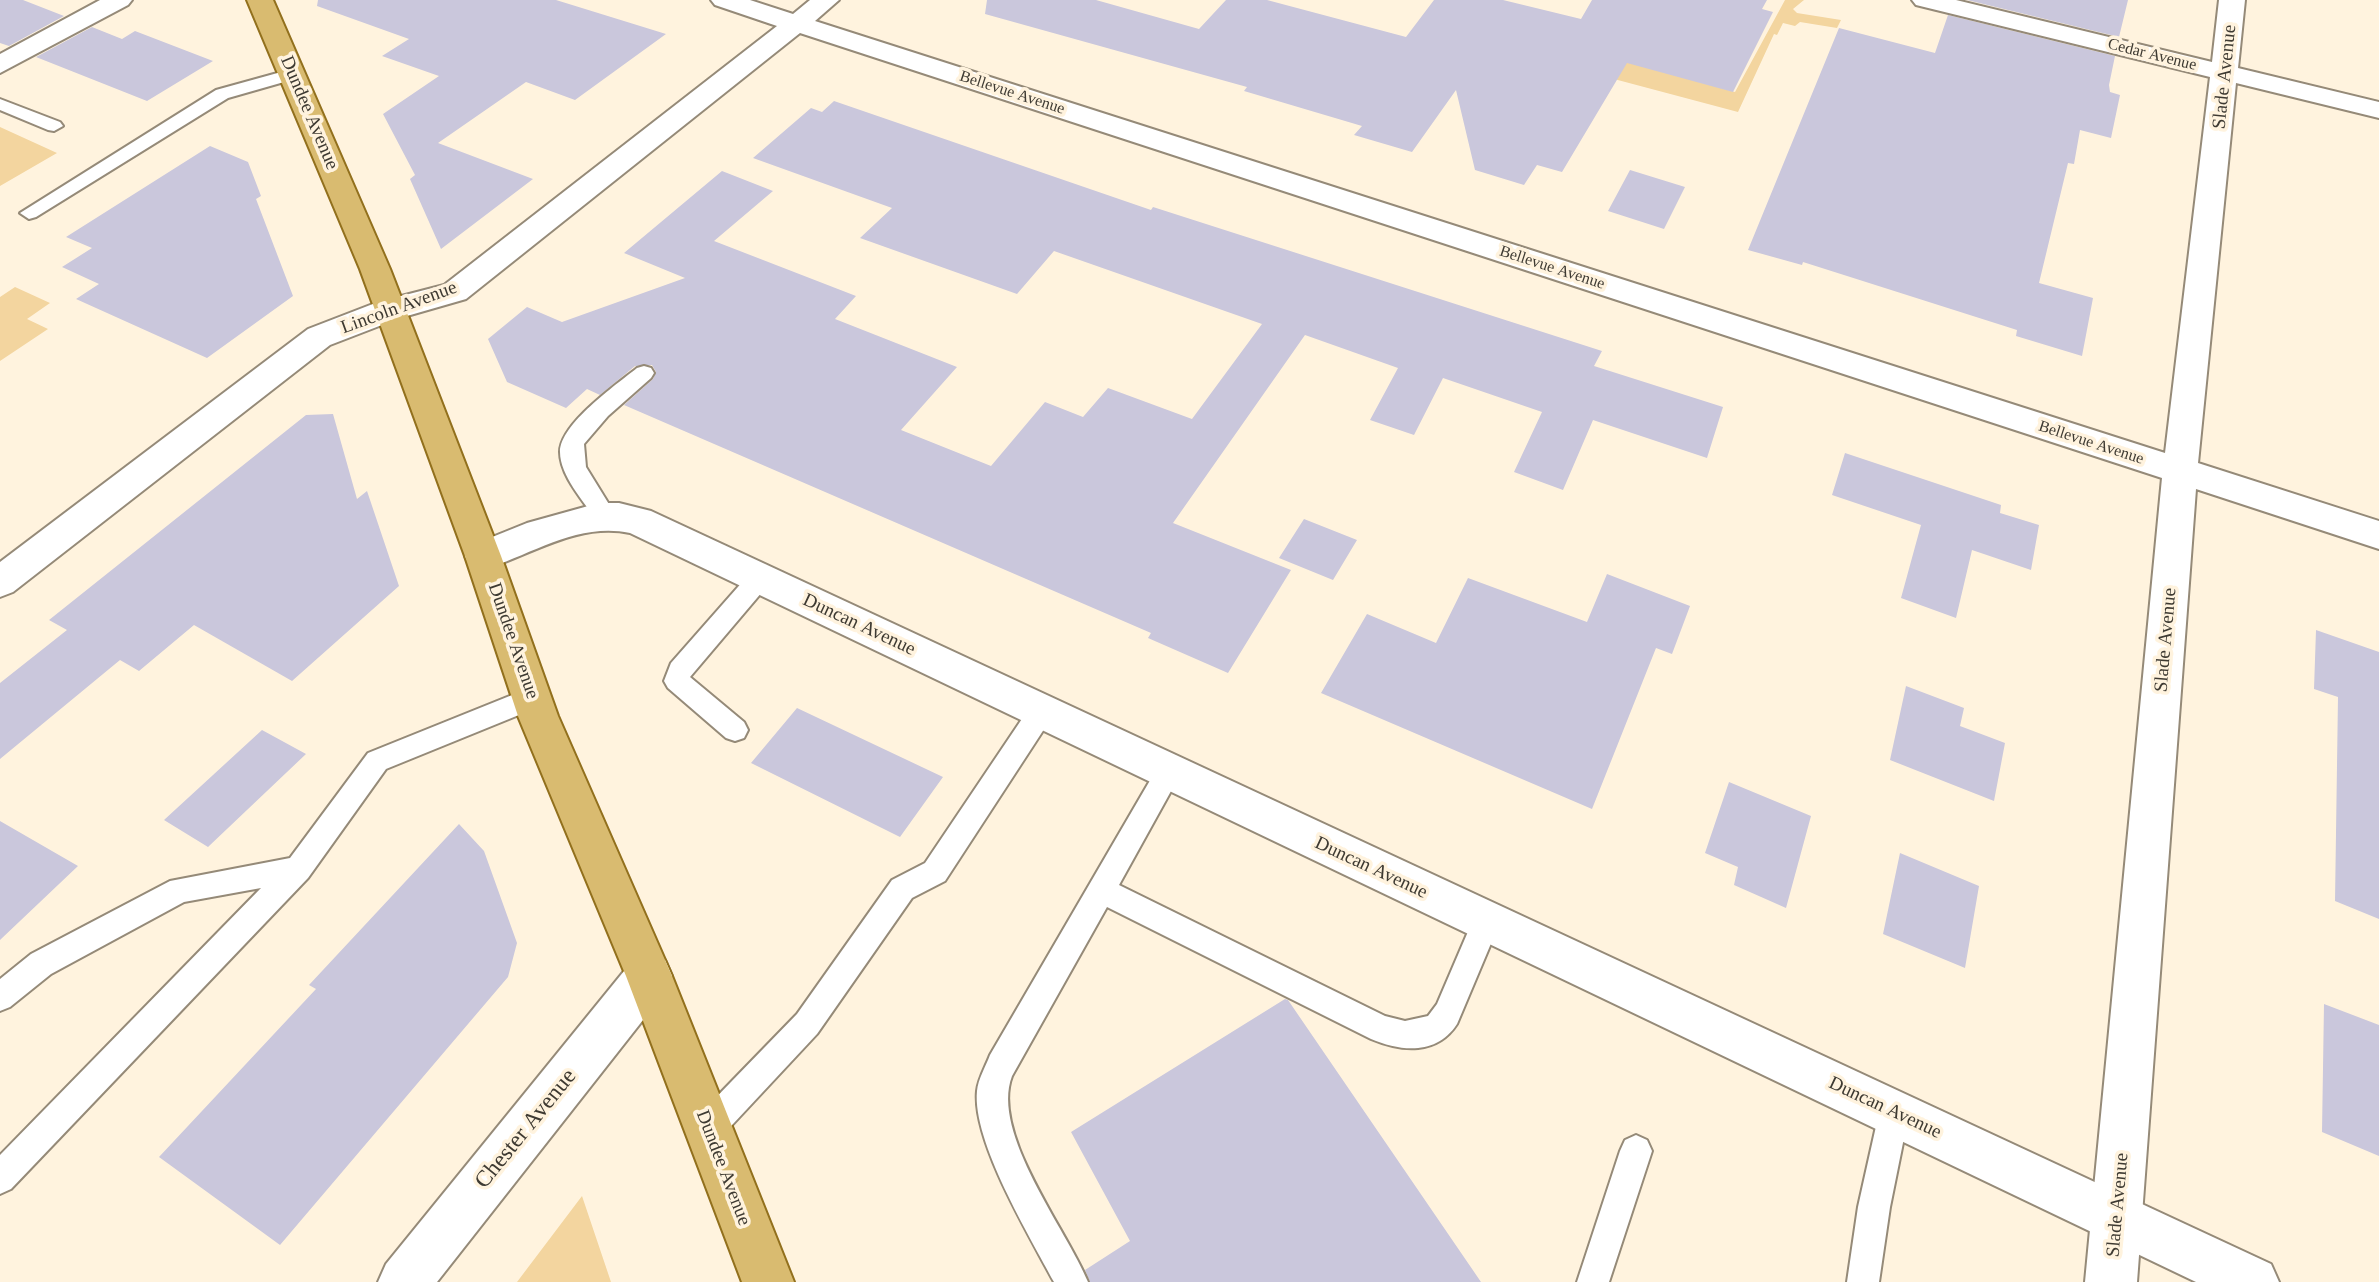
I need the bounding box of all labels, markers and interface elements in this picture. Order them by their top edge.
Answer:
street label: Slade Avenue [2208,24,2242,130]
street label: Cedar Avenue [2106,35,2198,75]
street label: Dundee Avenue [275,53,343,173]
street label: Bellevue Avenue [957,67,1067,119]
street label: Bellevue Avenue [1497,242,1607,294]
street label: Lincoln Avenue [338,277,460,339]
street label: Bellevue Avenue [2036,417,2146,469]
street label: Dundee Avenue [482,580,544,702]
street label: Slade Avenue [2150,587,2182,693]
street label: Duncan Avenue [799,589,919,661]
street label: Duncan Avenue [1311,832,1431,904]
street label: Chester Avenue [469,1064,583,1194]
street label: Duncan Avenue [1825,1072,1945,1144]
street label: Dundee Avenue [691,1107,755,1229]
street label: Slade Avenue [2102,1152,2134,1258]

